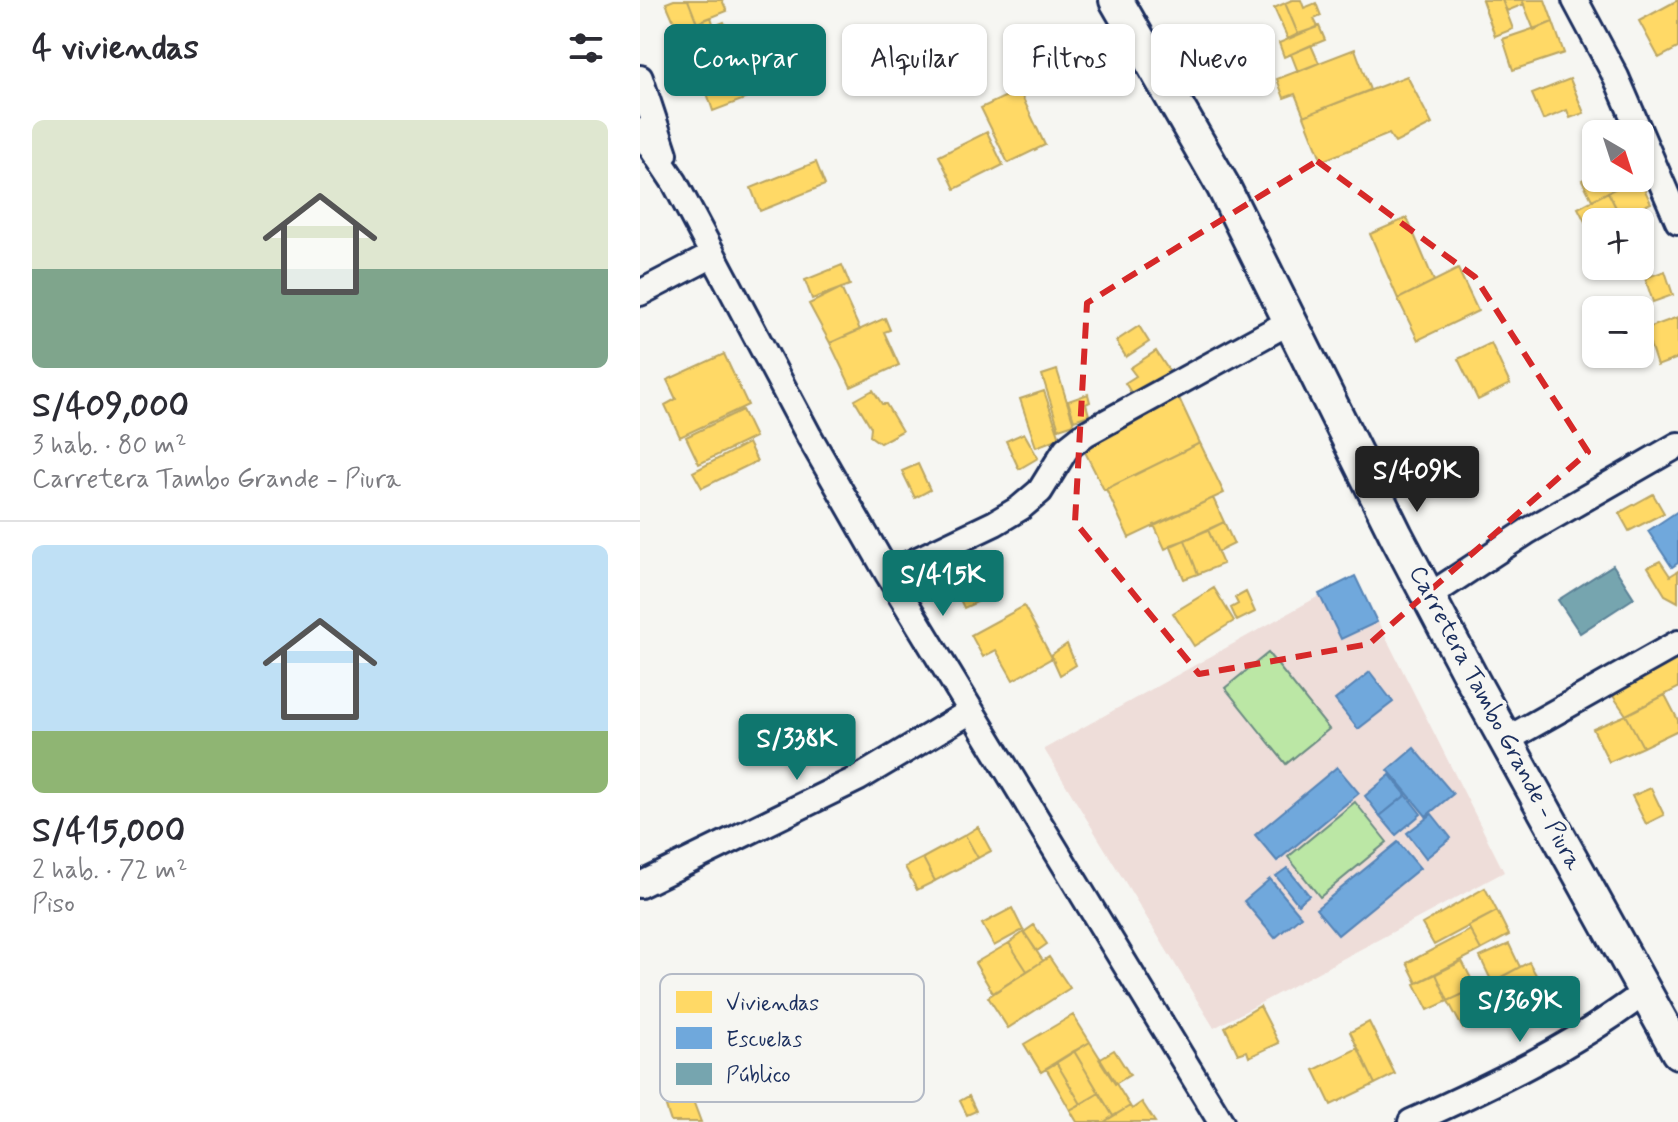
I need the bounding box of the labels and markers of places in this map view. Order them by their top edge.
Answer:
pin: S/409K [1352,446,1482,514]
pin: S/415K [878,550,1008,618]
pin: S/338K [732,714,862,782]
pin: S/369K [1455,976,1585,1044]

